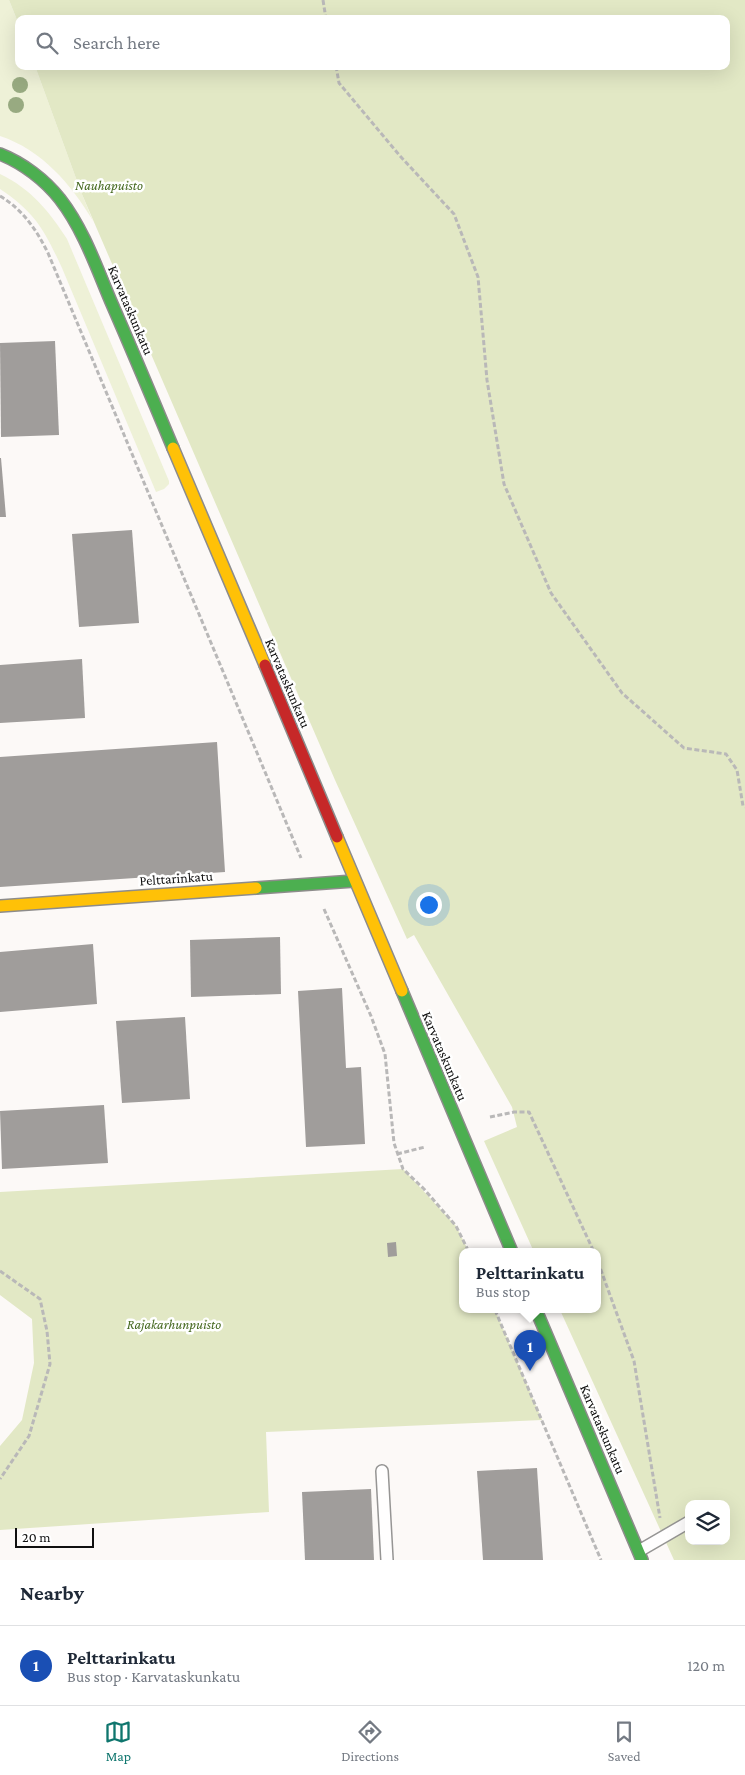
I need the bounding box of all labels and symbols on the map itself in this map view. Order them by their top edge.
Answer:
park label: Nauhapuisto [75,177,143,193]
street label: Karvataskunkatu [105,263,157,358]
street label: Karvataskunkatu [262,636,314,731]
street label: Pelttarinkatu [139,867,214,889]
your location [416,892,442,918]
street label: Karvataskunkatu [419,1009,471,1104]
park label: Rajakarhunpuisto [127,1316,221,1333]
pin: 1 [514,1330,546,1371]
street label: Karvataskunkatu [577,1382,629,1477]
scale bar [15,1525,94,1548]

